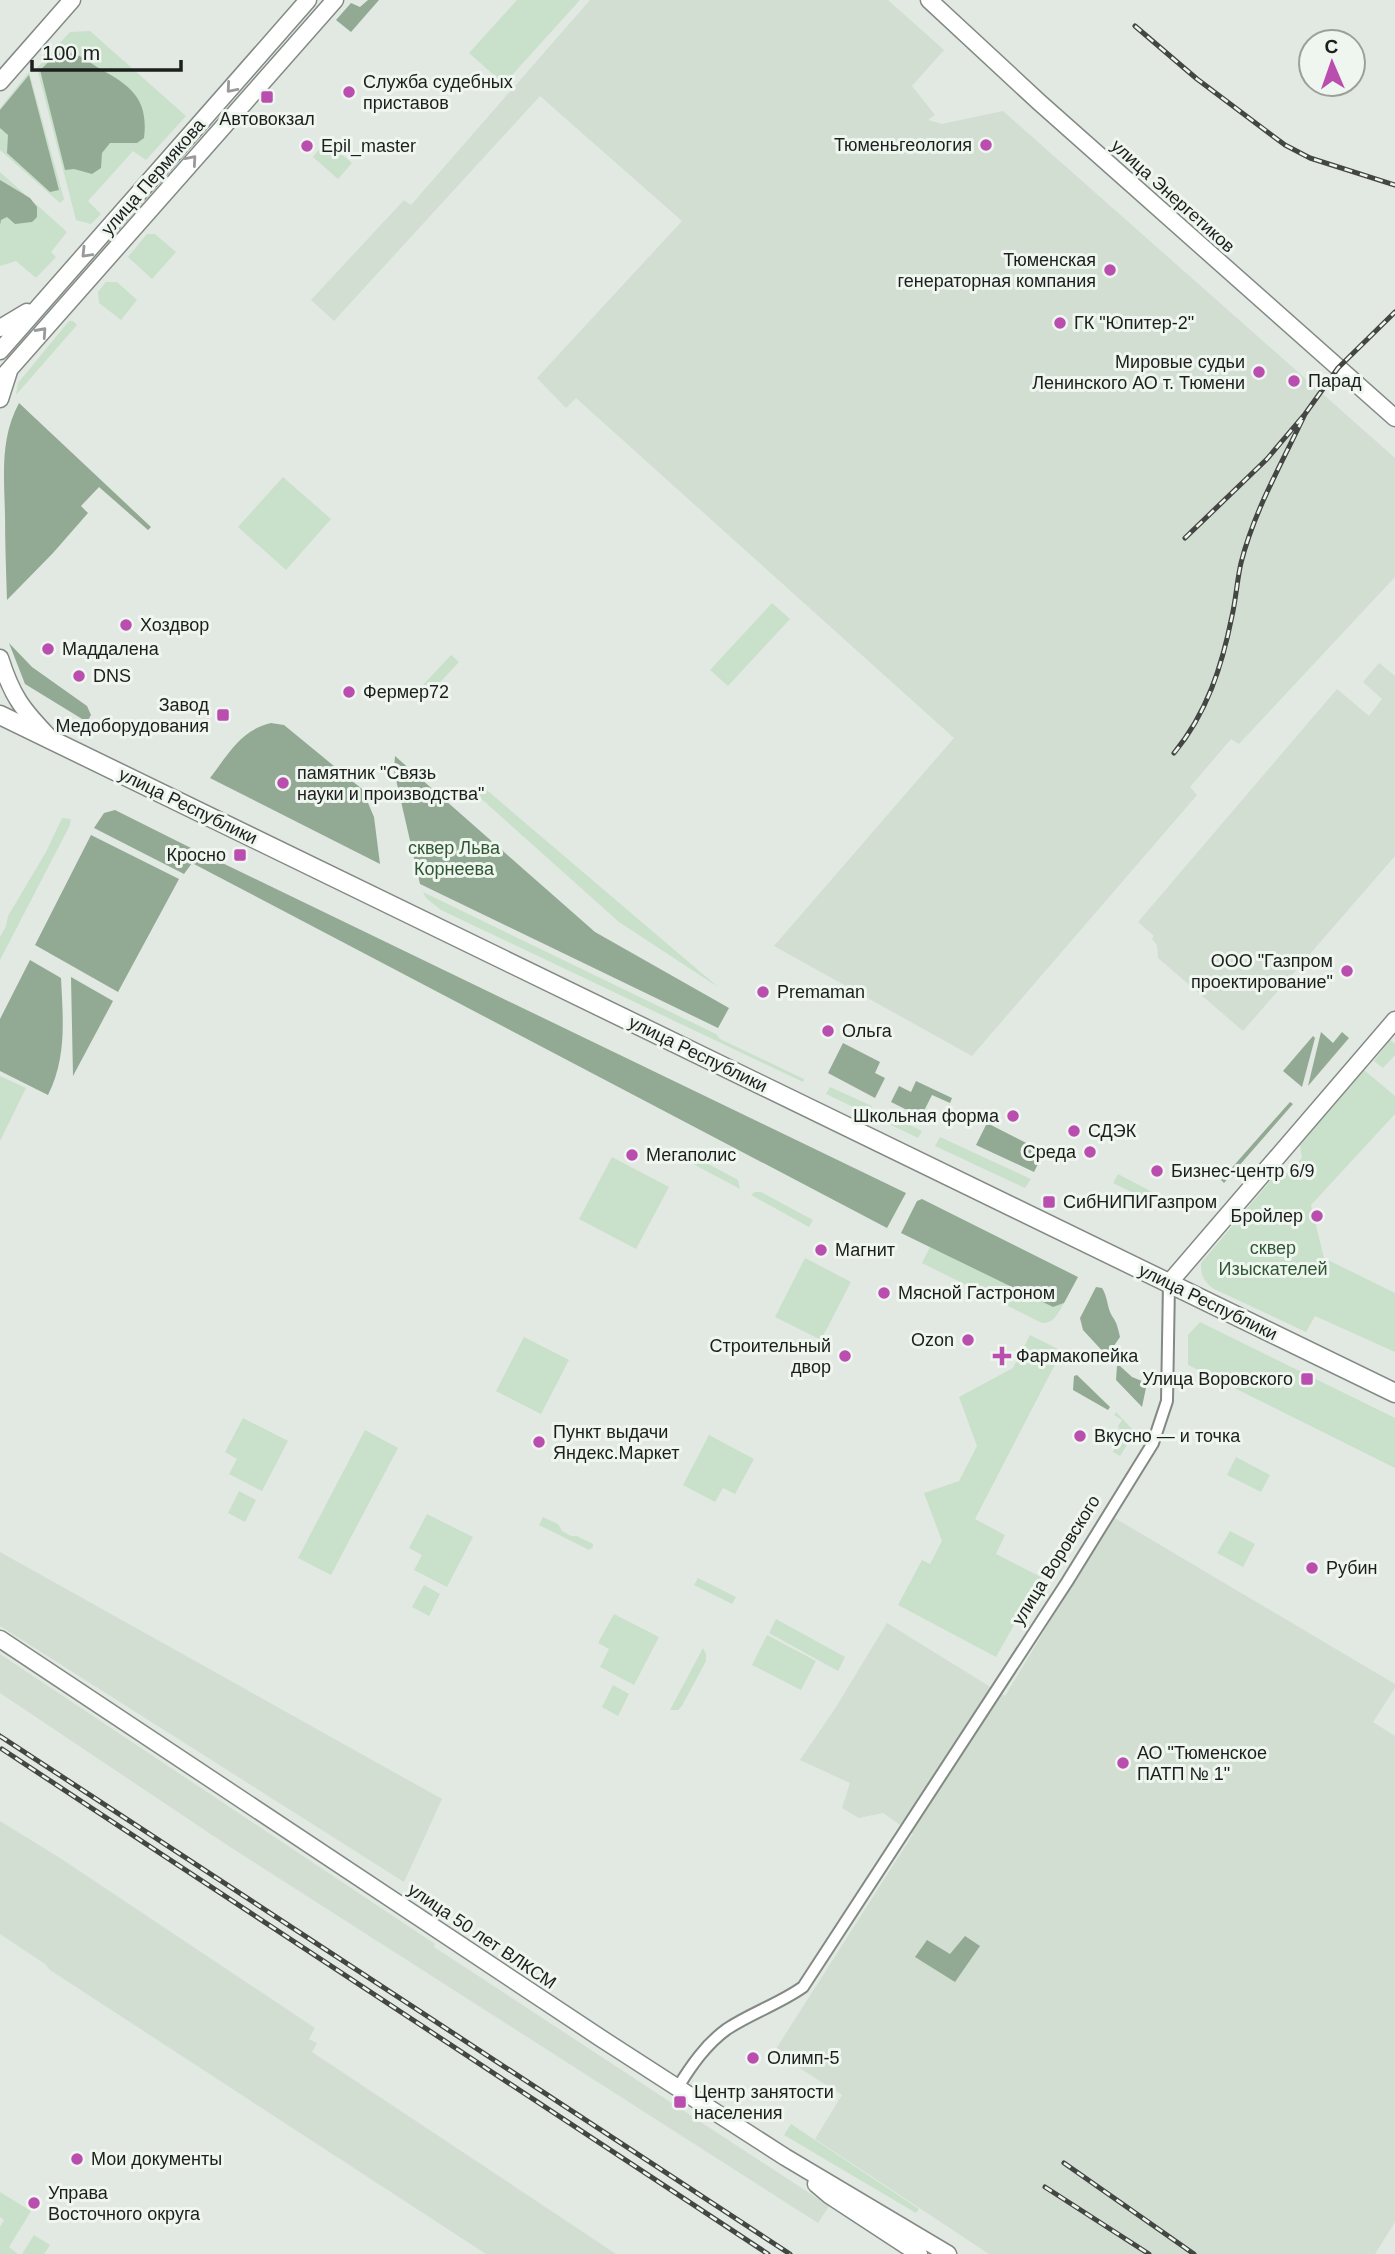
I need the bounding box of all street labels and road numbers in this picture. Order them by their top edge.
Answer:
street label: улица Пермякова [97,114,209,239]
street label: улица Энергетиков [1107,135,1239,257]
street label: улица Республики [115,764,261,848]
street label: улица Республики [625,1012,771,1096]
street label: улица Республики [1135,1260,1281,1344]
street label: улица Воровского [1008,1491,1104,1629]
street label: улица 50 лет ВЛКСМ [404,1879,560,1993]

